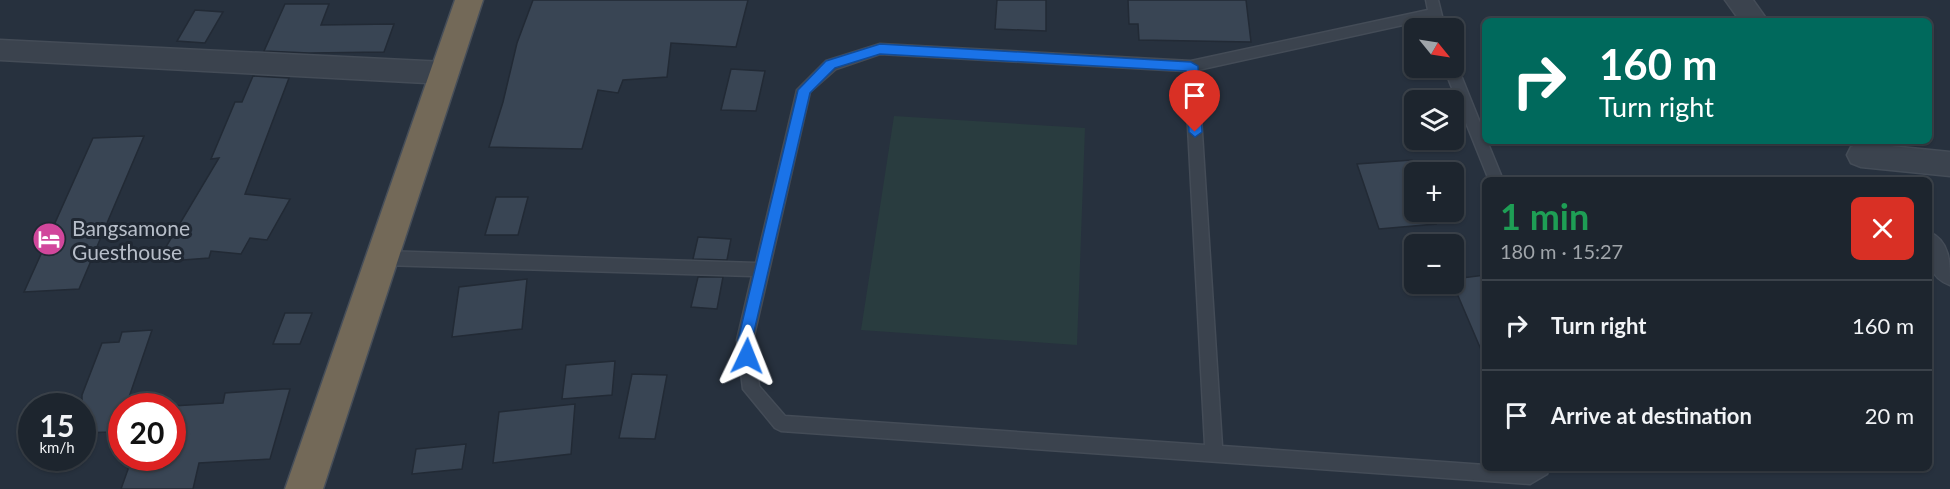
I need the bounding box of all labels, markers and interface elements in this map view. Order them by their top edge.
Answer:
north arrow [1404,18,1464,78]
map controls [1404,18,1464,294]
text: 160 m [1599,39,1717,89]
icon: right [1500,42,1578,120]
pin [1169,70,1220,132]
icon: arrive [1178,79,1211,112]
button: layers [1404,90,1464,150]
text: Turn right [1599,90,1714,123]
button: + [1404,162,1464,222]
text: 1 min [1500,194,1589,238]
button: close [1851,197,1914,260]
place label: Bangsamone Guesthouse [72,215,190,264]
hotel icon: Bangsamone Guesthouse [31,221,67,257]
button: − [1404,234,1464,294]
text: 180 m · 15:27 [1500,239,1623,263]
icon: right [1500,309,1533,342]
text: Turn right [1551,312,1646,339]
text: 160 m [1852,312,1914,339]
position arrow [715,324,779,388]
speed limit sign: 20 [108,393,186,471]
icon: arrive [1500,399,1533,432]
text: Arrive at destination [1551,402,1752,429]
text: 20 m [1865,402,1914,429]
text: 15 [40,407,74,443]
text: km/h [39,438,75,456]

